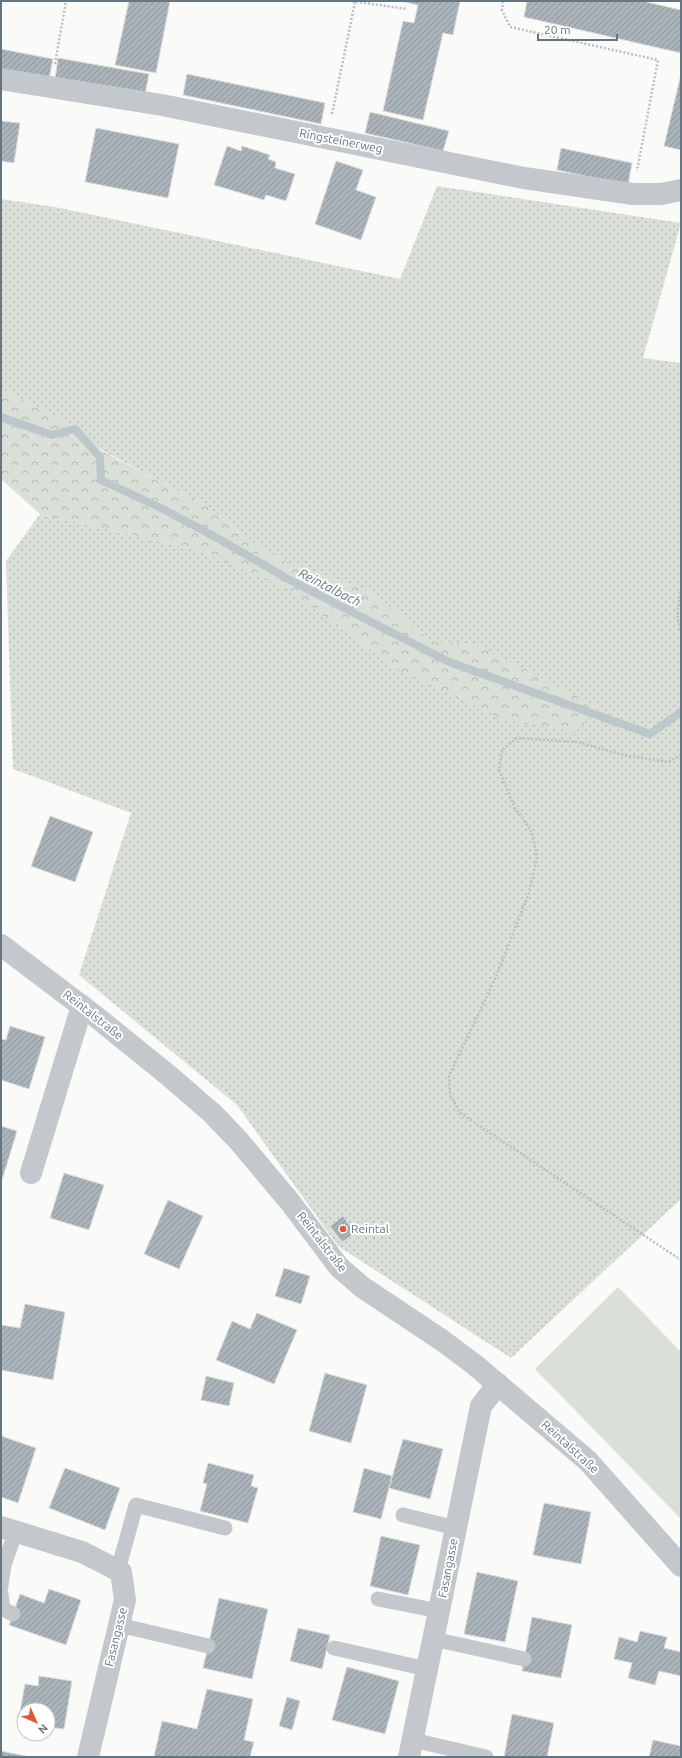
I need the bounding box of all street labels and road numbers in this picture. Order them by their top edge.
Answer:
street label: Ringsteinerweg [298,126,384,155]
street label: Reintalstraße [61,987,126,1042]
street label: Reintalstraße [295,1209,350,1274]
street label: Reintalstraße [539,1418,602,1476]
street label: Fasangasse [435,1537,460,1599]
street label: Fasangasse [102,1606,129,1668]

